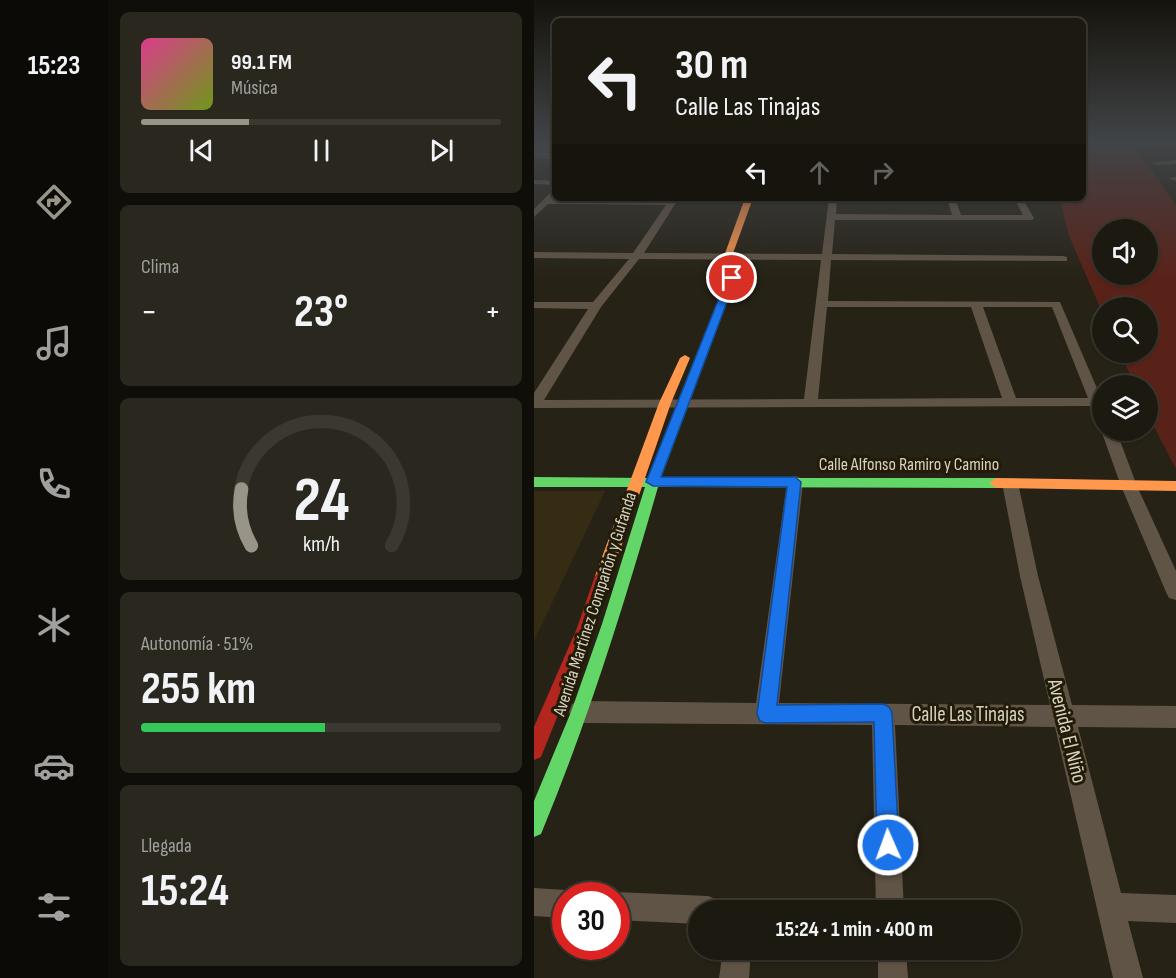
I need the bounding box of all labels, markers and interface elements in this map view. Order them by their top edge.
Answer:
text: 30 m [675,40,748,91]
icon: left [576,42,654,120]
text: 99.1 FM [231,49,292,76]
text: 15:23 [28,50,80,82]
text: Música [231,76,278,100]
text: Calle Las Tinajas [675,91,820,123]
icon: previous [185,134,218,167]
icon: pause [305,134,338,167]
icon: next [425,134,458,167]
icon: left [740,156,773,189]
icon: ahead [803,156,836,189]
icon: right [866,156,899,189]
icon: directions [33,181,75,223]
map controls [1092,219,1158,441]
button: sound [1092,219,1158,285]
pin [706,252,757,303]
text: Clima [141,255,179,279]
icon: arrive [715,261,748,294]
text: 23° [294,285,348,340]
text: − [141,292,157,332]
text: + [485,292,501,332]
button: search [1092,297,1158,363]
icon: music [33,322,75,364]
button: layers [1092,375,1158,441]
street label: Calle Alfonso Ramiro y Camino [819,454,999,475]
icon: phone [33,463,75,505]
text: 24 [293,464,349,539]
street label: Avenida Martínez Compañón y Gufanda [549,489,641,720]
text: km/h [302,532,340,557]
icon: climate [33,604,75,646]
text: Autonomía · 51% [141,632,253,656]
text: 255 km [141,662,256,717]
street label: Avenida El Niño [1042,675,1092,786]
street label: Calle Las Tinajas [911,702,1025,727]
icon: car [33,745,75,787]
position arrow [856,813,920,877]
text: Llegada [141,834,192,858]
text: 15:24 [141,864,229,919]
speed limit sign: 30 [552,882,630,960]
icon: filters [33,886,75,928]
text: 15:24 · 1 min · 400 m [776,916,933,943]

